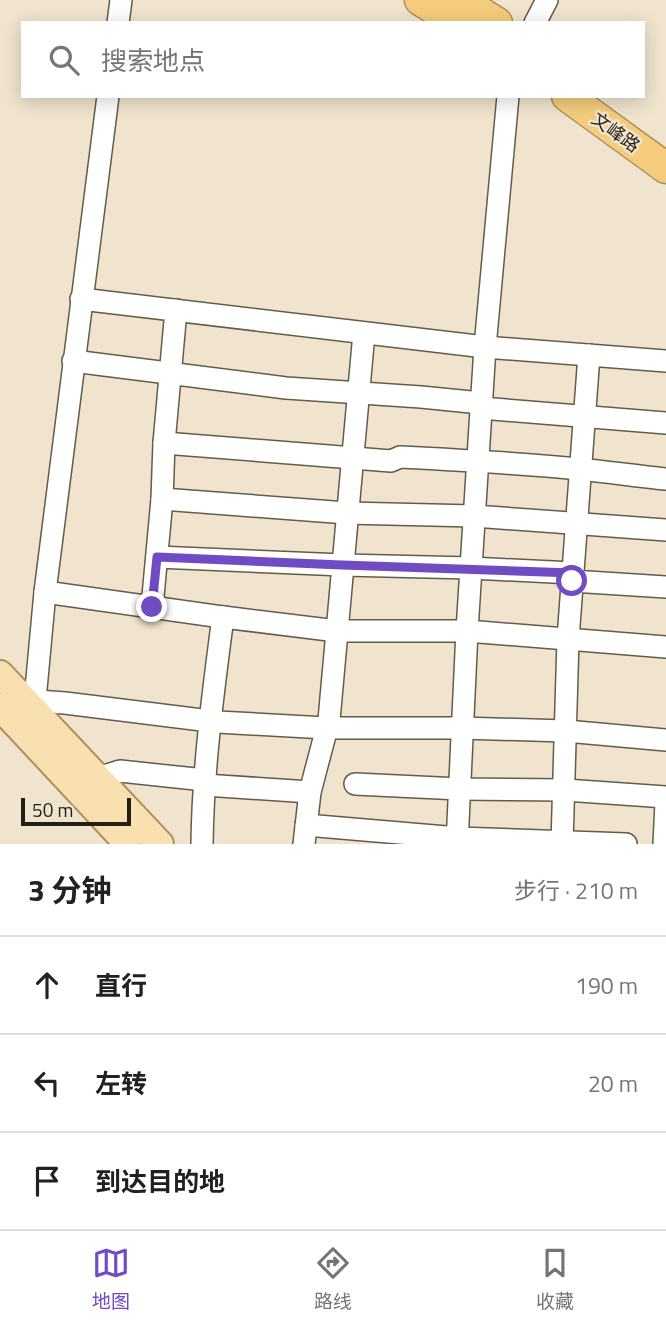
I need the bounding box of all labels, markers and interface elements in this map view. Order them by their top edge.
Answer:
search box [21,21,645,98]
icon: search [45,41,83,79]
text: 搜索地点 [101,41,205,80]
street label: 文峰路 [586,105,646,159]
route start [556,565,587,596]
route end [136,591,167,622]
scale bar [21,795,131,827]
text: 50 m [32,795,73,824]
text: 3 分钟 [28,867,111,913]
text: 步行 · 210 m [514,873,638,908]
icon: ahead [28,966,66,1004]
text: 直行 [95,966,147,1005]
text: 190 m [575,968,638,1003]
icon: left [28,1064,66,1102]
text: 左转 [95,1064,147,1103]
text: 20 m [588,1066,638,1101]
icon: arrive [28,1162,66,1200]
text: 到达目的地 [95,1162,225,1201]
tab: 地图 [92,1244,130,1315]
tab: 路线 [314,1244,352,1315]
tab: 收藏 [536,1244,574,1315]

